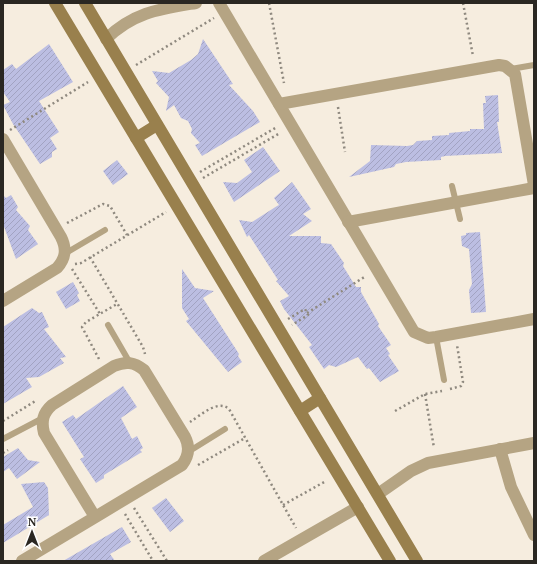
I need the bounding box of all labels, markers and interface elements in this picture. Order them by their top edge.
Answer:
north arrow [12,512,52,552]
text: N [28,514,37,529]

